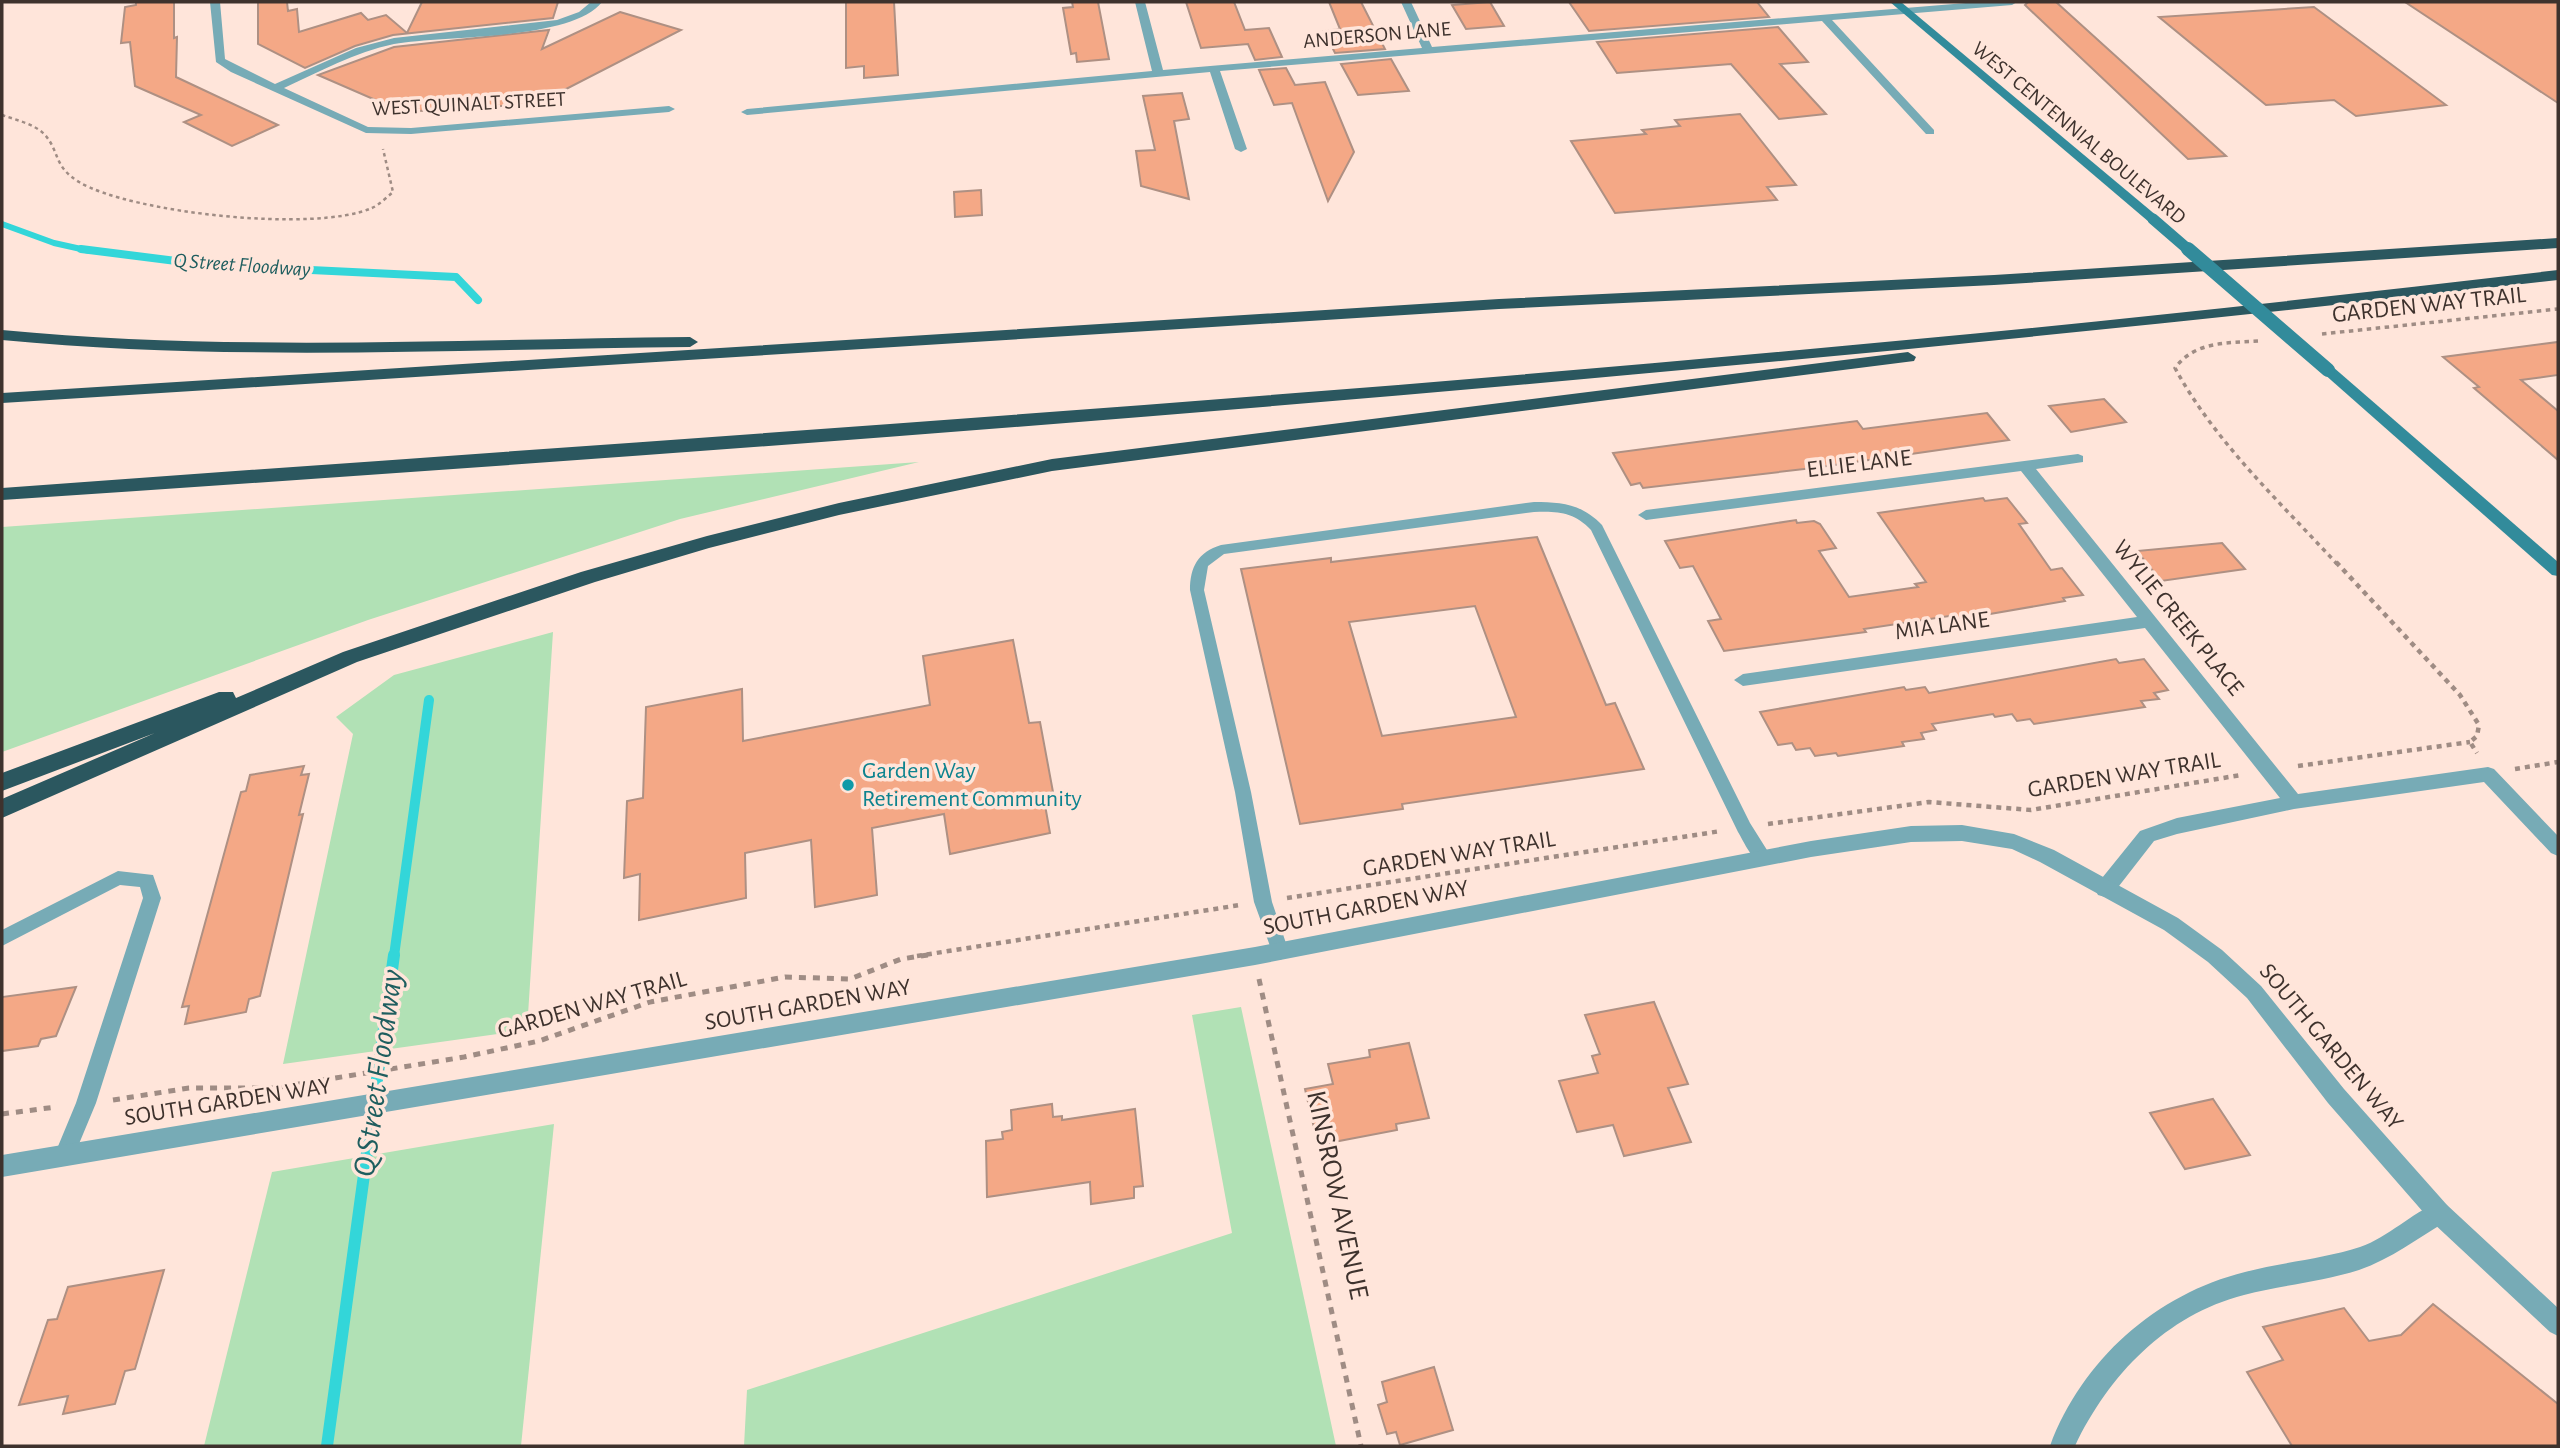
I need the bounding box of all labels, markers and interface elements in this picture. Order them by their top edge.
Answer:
street label: ANDERSON LANE [1302,18,1452,52]
street label: WEST CENTENNIAL BOULEVARD [1968,38,2190,228]
street label: WEST QUINALT STREET [371,88,567,120]
water label: Q Street Floodway [173,250,311,280]
street label: GARDEN WAY TRAIL [2331,283,2527,327]
street label: ELLIE LANE [1805,446,1913,482]
street label: WYLIE CREEK PLACE [2108,536,2248,701]
street label: MIA LANE [1893,607,1991,644]
street label: GARDEN WAY TRAIL [2026,748,2222,802]
place label: Garden Way Retirement Community [862,759,1082,811]
marker: Garden Way Retirement Community [840,777,856,793]
street label: GARDEN WAY TRAIL [1361,827,1557,881]
street label: SOUTH GARDEN WAY [1261,876,1471,940]
street label: SOUTH GARDEN WAY [2255,959,2408,1135]
street label: GARDEN WAY TRAIL [495,967,689,1043]
water label: Q Street Floodway [348,968,408,1178]
street label: SOUTH GARDEN WAY [703,975,913,1035]
street label: SOUTH GARDEN WAY [123,1074,333,1130]
street label: KINSROW AVENUE [1301,1088,1373,1302]

